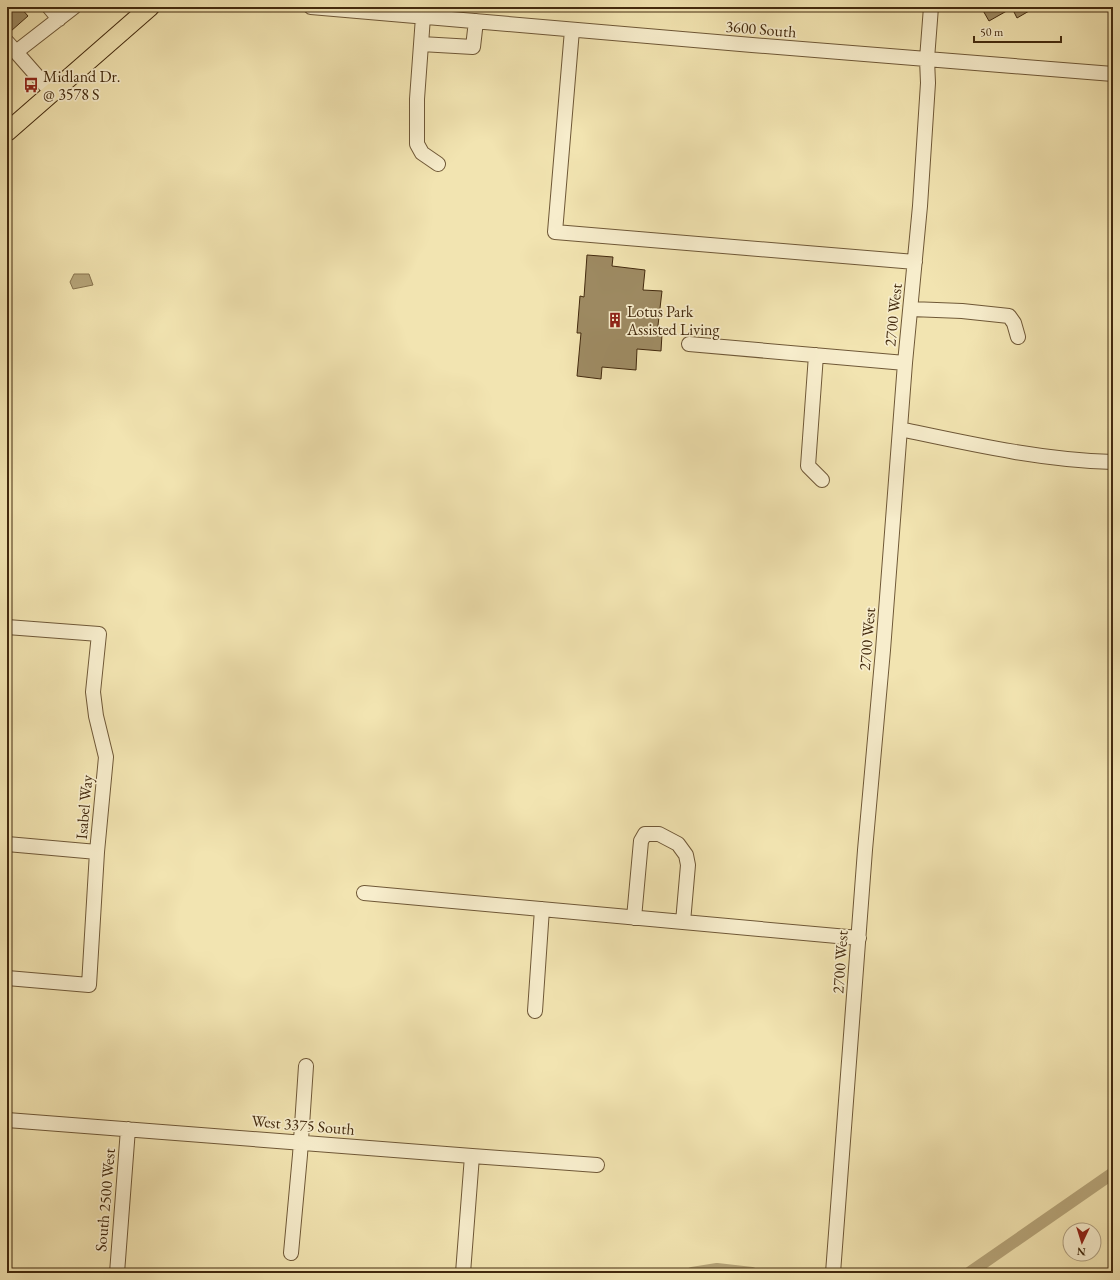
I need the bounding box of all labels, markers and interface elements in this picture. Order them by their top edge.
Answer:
street label: 3600 South [725,15,797,43]
scale bar [974,18,1061,44]
text: 50 m [980,24,1004,40]
place label: Midland Dr. @ 3578 S [43,66,121,105]
bus stop icon: Midland Dr. @ 3578 S [22,76,40,94]
street label: 2700 West [879,282,907,348]
place label: Lotus Park Assisted Living [626,301,721,340]
building icon: Lotus Park Assisted Living [606,311,624,329]
street label: 2700 West [854,606,880,672]
street label: Isabel Way [71,773,97,840]
street label: 2700 West [827,930,853,994]
street label: West 3375 South [250,1110,356,1140]
street label: South 2500 West [90,1147,120,1253]
north arrow [1062,1222,1102,1262]
text: N [1076,1245,1086,1259]

